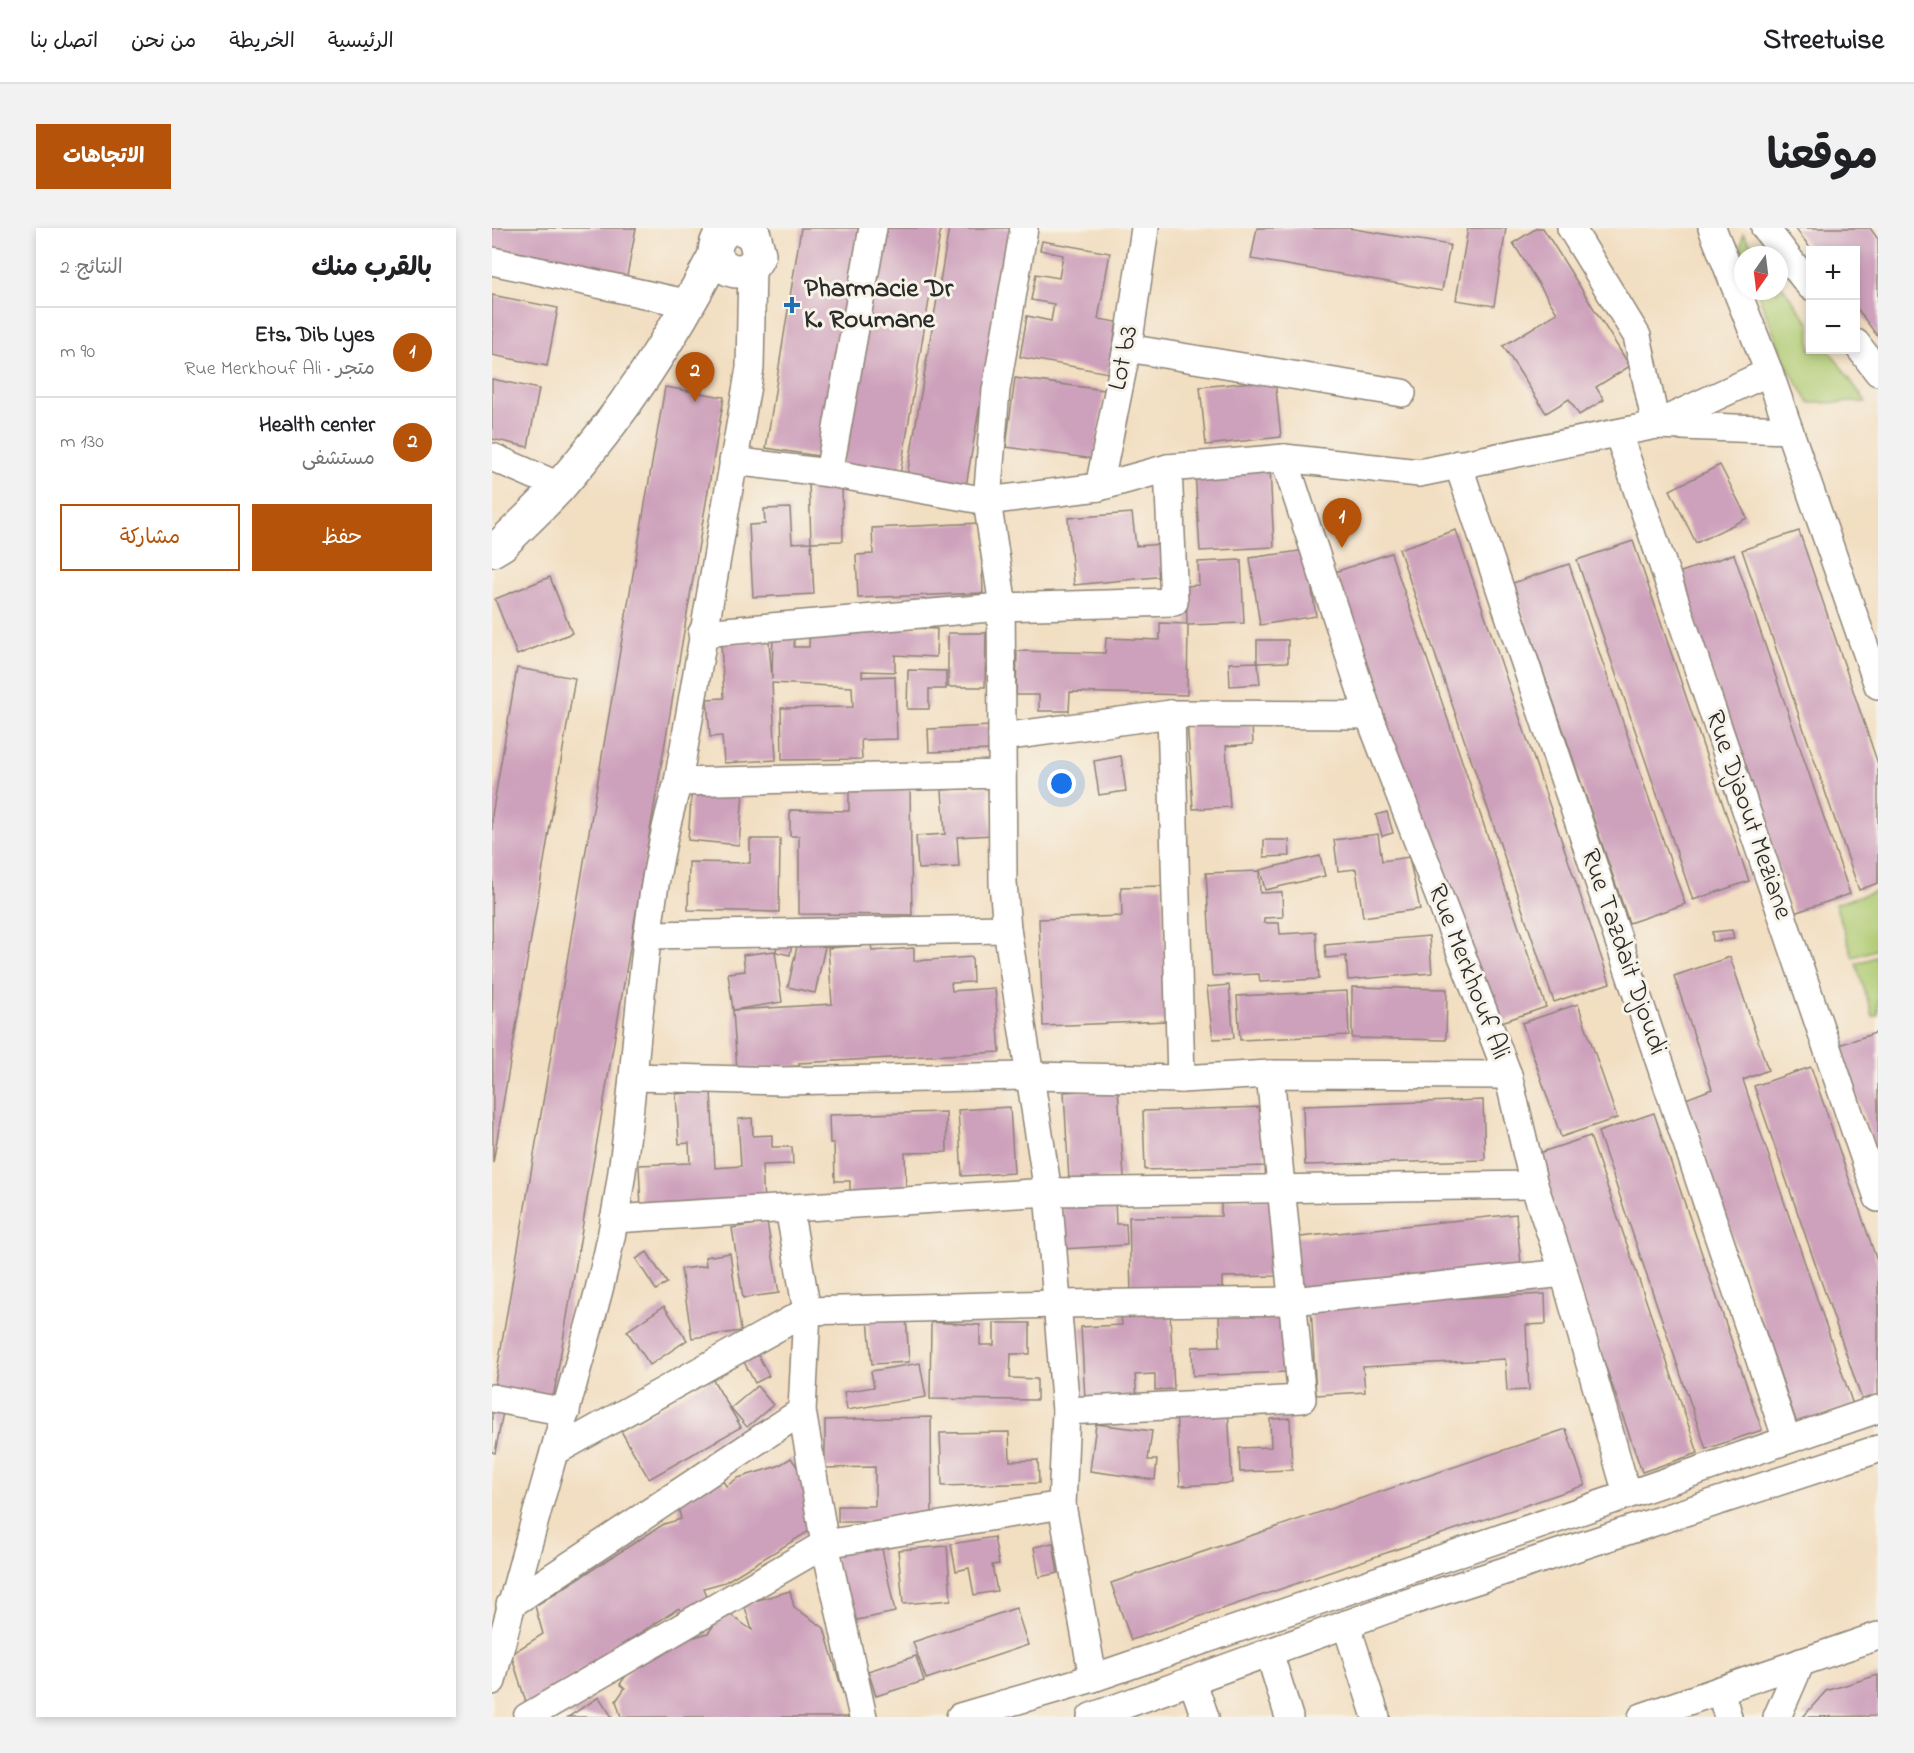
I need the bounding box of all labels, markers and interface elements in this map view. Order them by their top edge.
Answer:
text: Streetwise [1763,21,1884,62]
text: اتصل بنا [30,27,98,57]
text: من نحن [131,27,196,57]
text: الخريطة [229,27,295,57]
text: الرئيسية [328,27,394,57]
button: الاتجاهات [36,124,171,189]
text: موقعنا [1767,127,1878,188]
north arrow [1734,246,1788,300]
map controls [1806,246,1860,354]
button: + [1806,246,1860,300]
text: بالقرب منك [311,250,432,288]
text: النتائج: 2 [60,254,123,283]
place label: Pharmacie Dr K. Roumane [804,270,954,340]
marker: Pharmacie Dr K. Roumane [785,298,799,312]
button: − [1806,300,1860,354]
text: Ets. Dib Lyes [254,320,375,352]
street label: Lot b3 [1099,322,1149,394]
text: 90 m [60,338,95,367]
text: 1 [409,338,416,367]
pin: 2 [676,352,714,402]
text: متجر · Rue Merkhouf Ali [184,355,375,384]
text: Health center [259,410,375,442]
text: 130 m [60,428,104,457]
text: 2 [408,428,417,457]
text: مستشفى [302,445,375,474]
pin: 1 [1322,498,1362,548]
button: مشاركة [60,504,240,571]
button: حفظ [252,504,432,571]
street label: Rue Djaout Meziane [1694,705,1802,926]
your location [1047,769,1076,798]
street label: Rue Tazdait Djoudi [1569,844,1677,1060]
street label: Rue Merkhouf Ali [1417,878,1519,1066]

